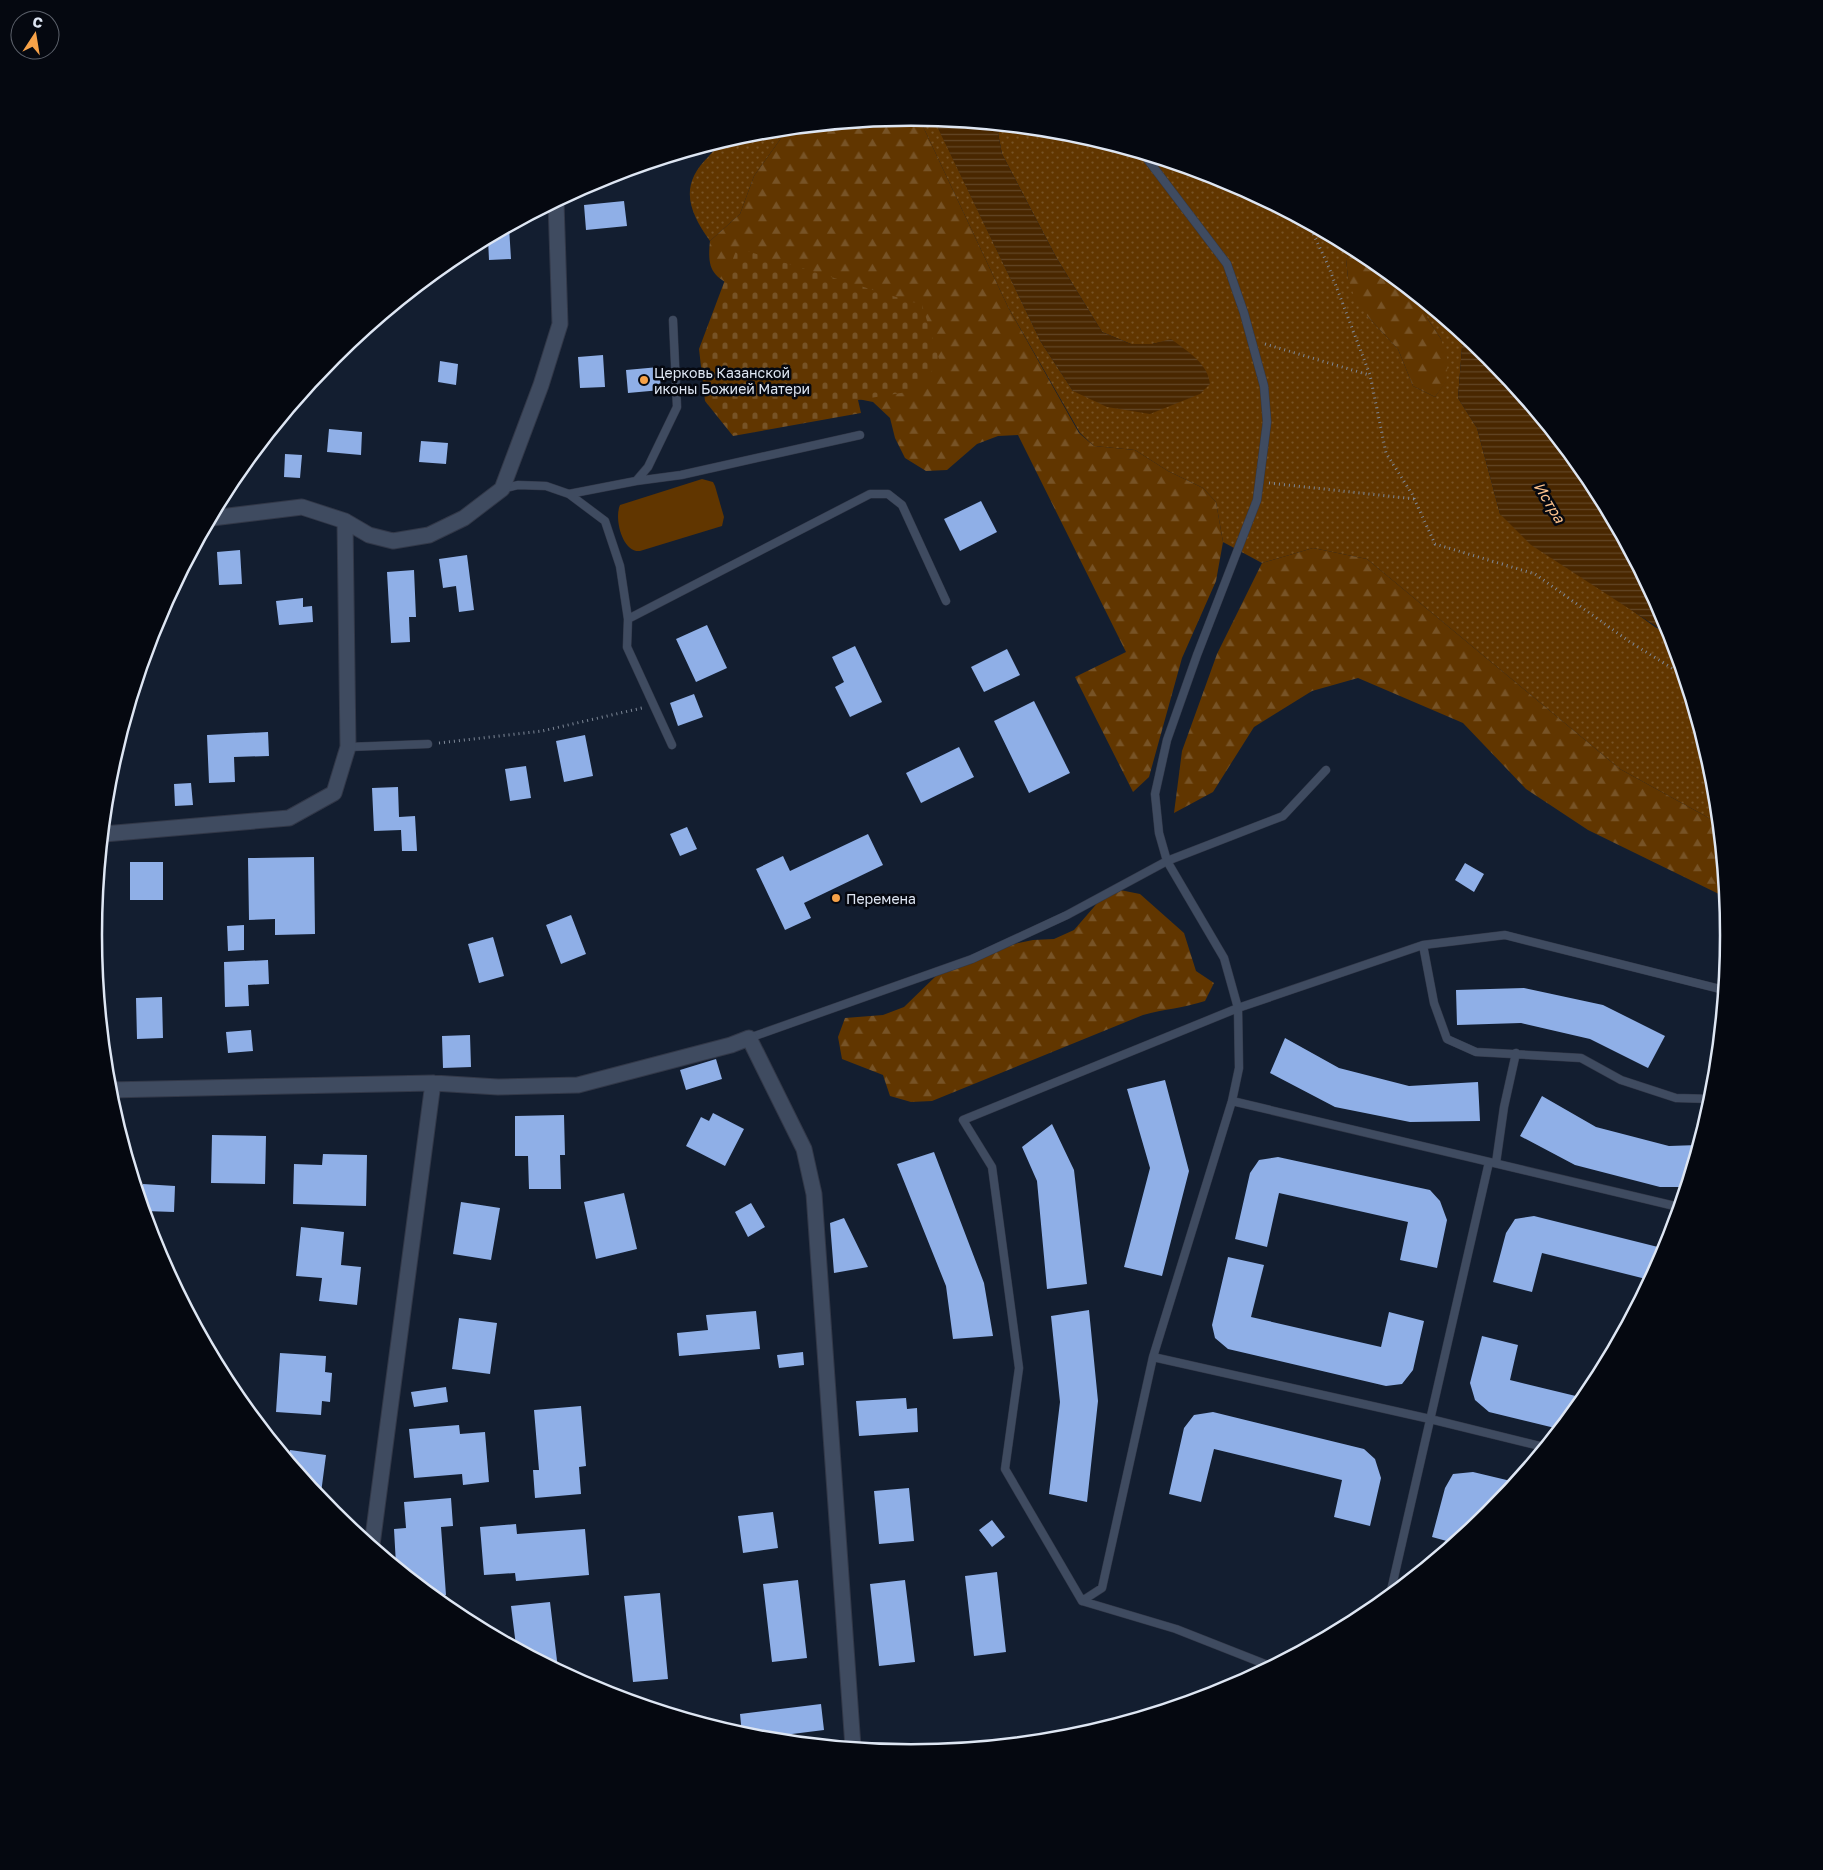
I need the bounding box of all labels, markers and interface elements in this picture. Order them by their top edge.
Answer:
north arrow [10,10,60,60]
text: С [31,12,44,31]
place label: Церковь Казанской иконы Божией Матери [654,364,810,397]
marker: Церковь Казанской иконы Божией Матери [638,374,650,386]
water label: Истра [1531,478,1569,526]
place label: Перемена [846,890,916,907]
marker: Перемена [830,892,842,904]

